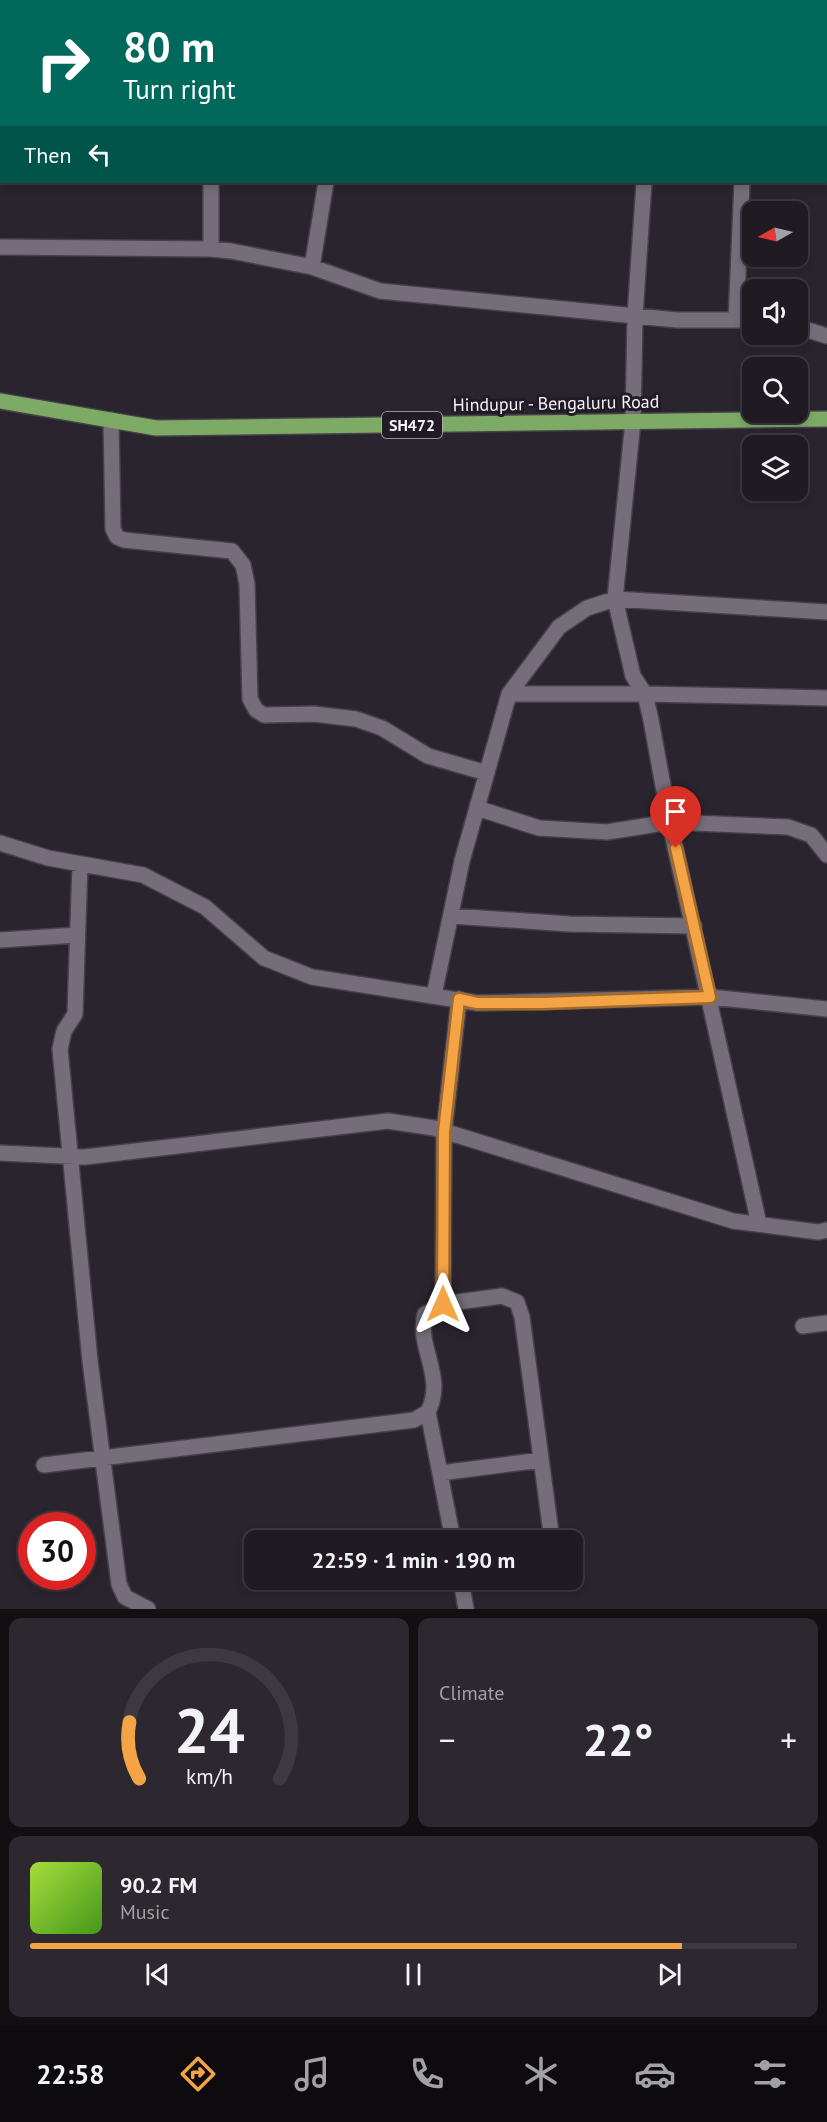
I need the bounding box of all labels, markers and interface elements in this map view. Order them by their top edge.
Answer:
text: 80 m [123,19,215,74]
icon: right [24,24,102,102]
text: Turn right [123,72,236,106]
icon: left [83,138,116,171]
text: Then [24,141,71,169]
north arrow [742,201,808,267]
map controls [742,201,808,501]
button: sound [742,279,808,345]
button: search [742,357,808,423]
street label: Hindupur - Bengaluru Road [452,390,660,416]
road number: SH472 [382,412,442,438]
button: layers [742,435,808,501]
pin [650,786,701,848]
icon: arrive [659,795,692,828]
position arrow [411,1272,475,1336]
speed limit sign: 30 [18,1512,96,1590]
text: 22:59 · 1 min · 190 m [312,1546,515,1574]
text: Climate [439,1680,505,1706]
text: 24 [174,1689,244,1770]
text: 22° [583,1710,653,1768]
text: − [439,1718,456,1761]
text: + [780,1718,797,1761]
text: km/h [185,1763,232,1791]
text: 90.2 FM [120,1871,197,1899]
text: Music [120,1899,169,1925]
icon: previous [141,1958,174,1991]
icon: pause [397,1958,430,1991]
icon: next [653,1958,686,1991]
icon: directions [177,2053,219,2095]
icon: music [291,2053,333,2095]
icon: phone [406,2053,448,2095]
icon: climate [520,2053,562,2095]
icon: car [634,2053,676,2095]
icon: filters [749,2053,791,2095]
text: 22:58 [36,2057,105,2091]

